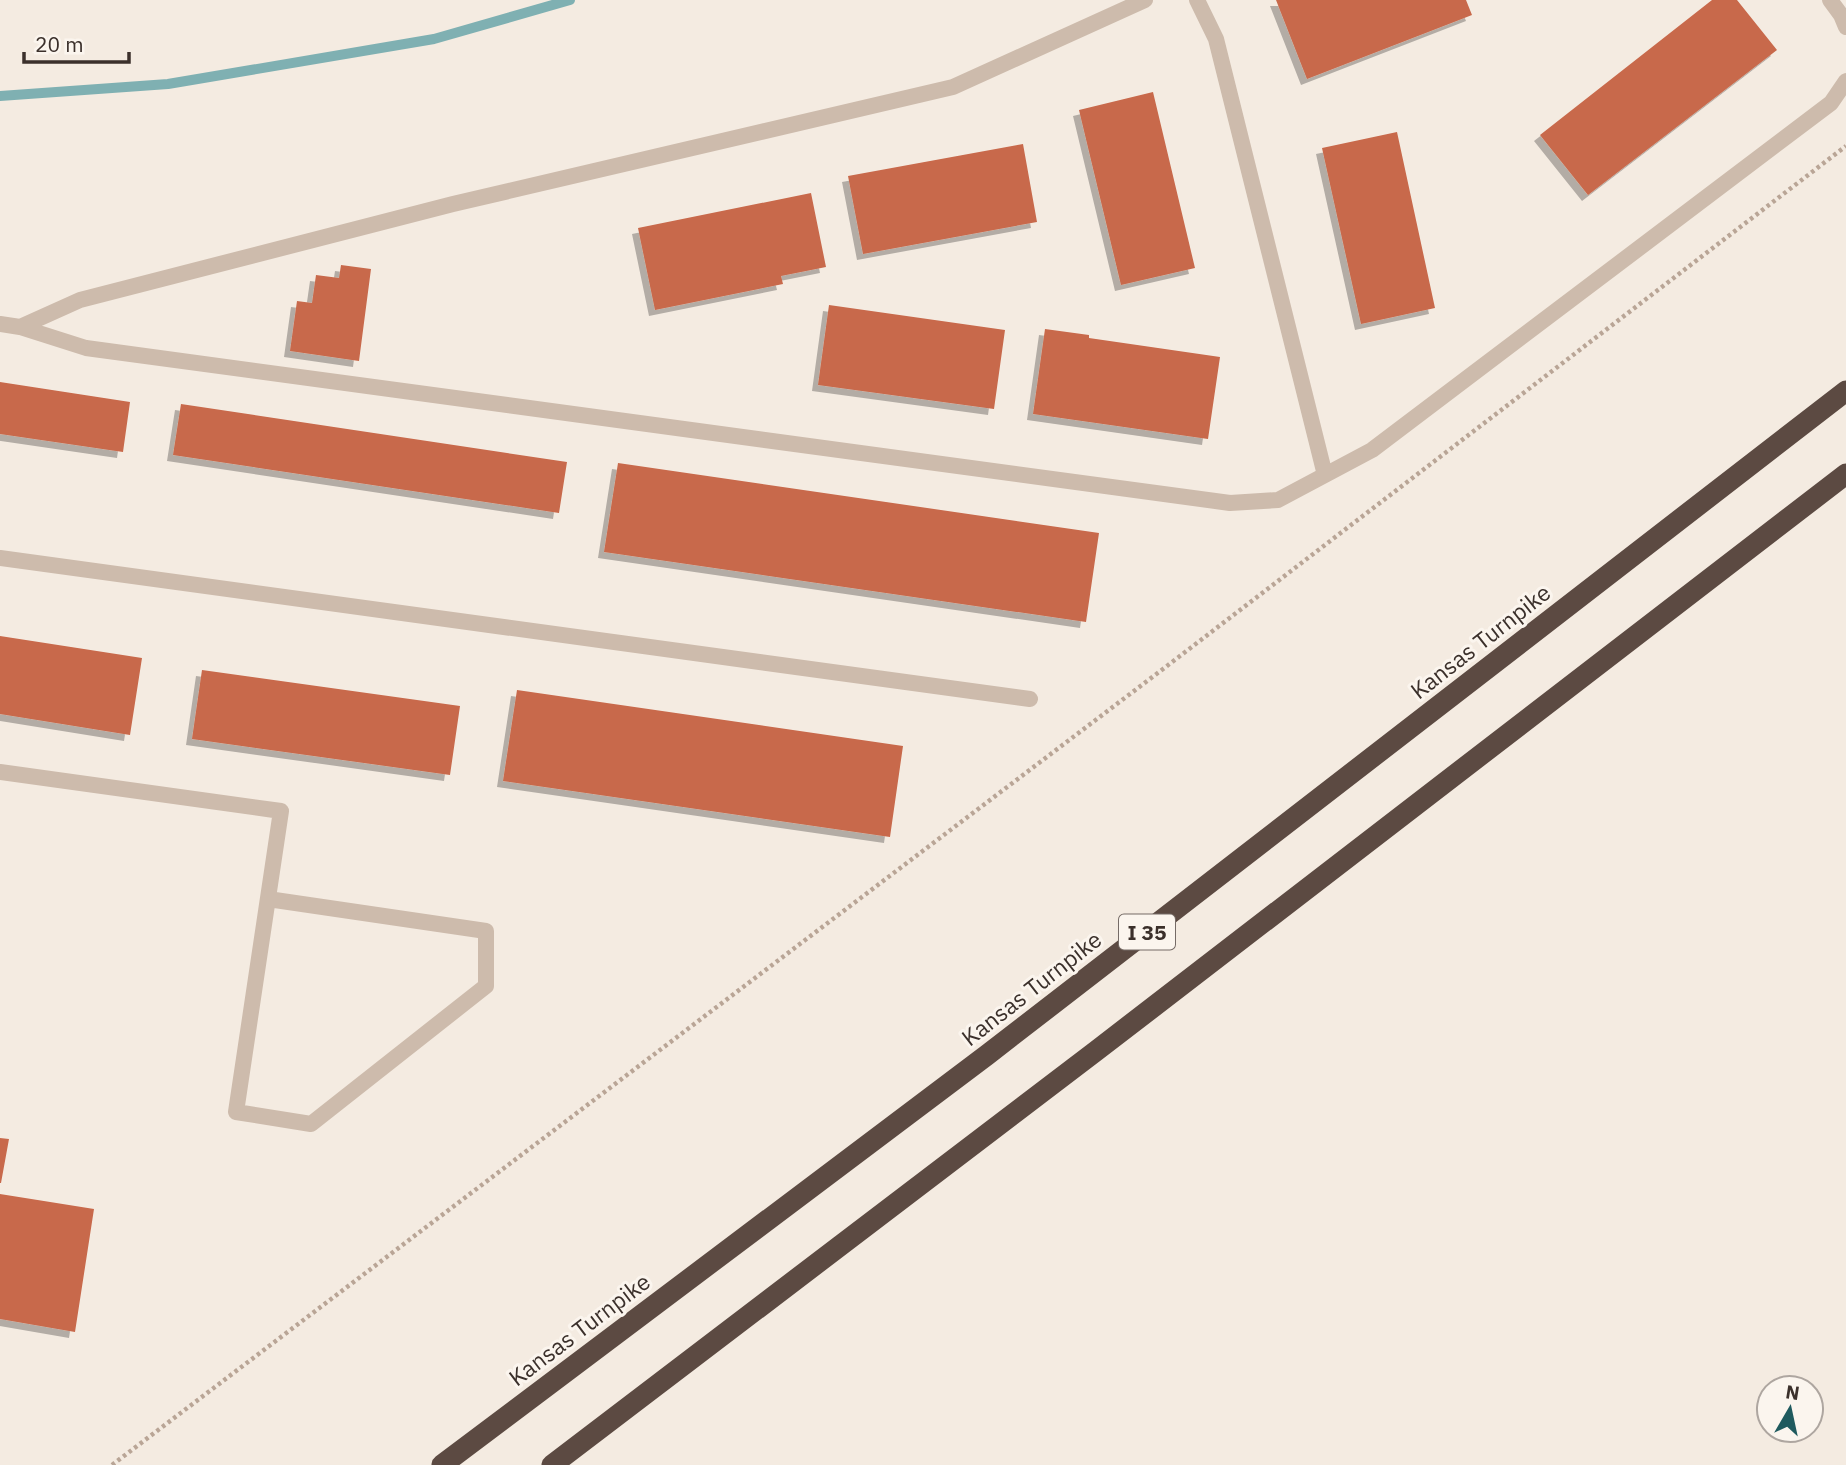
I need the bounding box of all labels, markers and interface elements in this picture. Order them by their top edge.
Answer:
scale bar [24,21,130,65]
text: 20 m [35,30,84,58]
street label: Kansas Turnpike [1404,577,1556,705]
road number: I 35 [1119,914,1175,950]
street label: Kansas Turnpike [955,924,1107,1052]
street label: Kansas Turnpike [502,1266,656,1392]
north arrow [1755,1374,1825,1444]
text: N [1784,1379,1801,1405]

